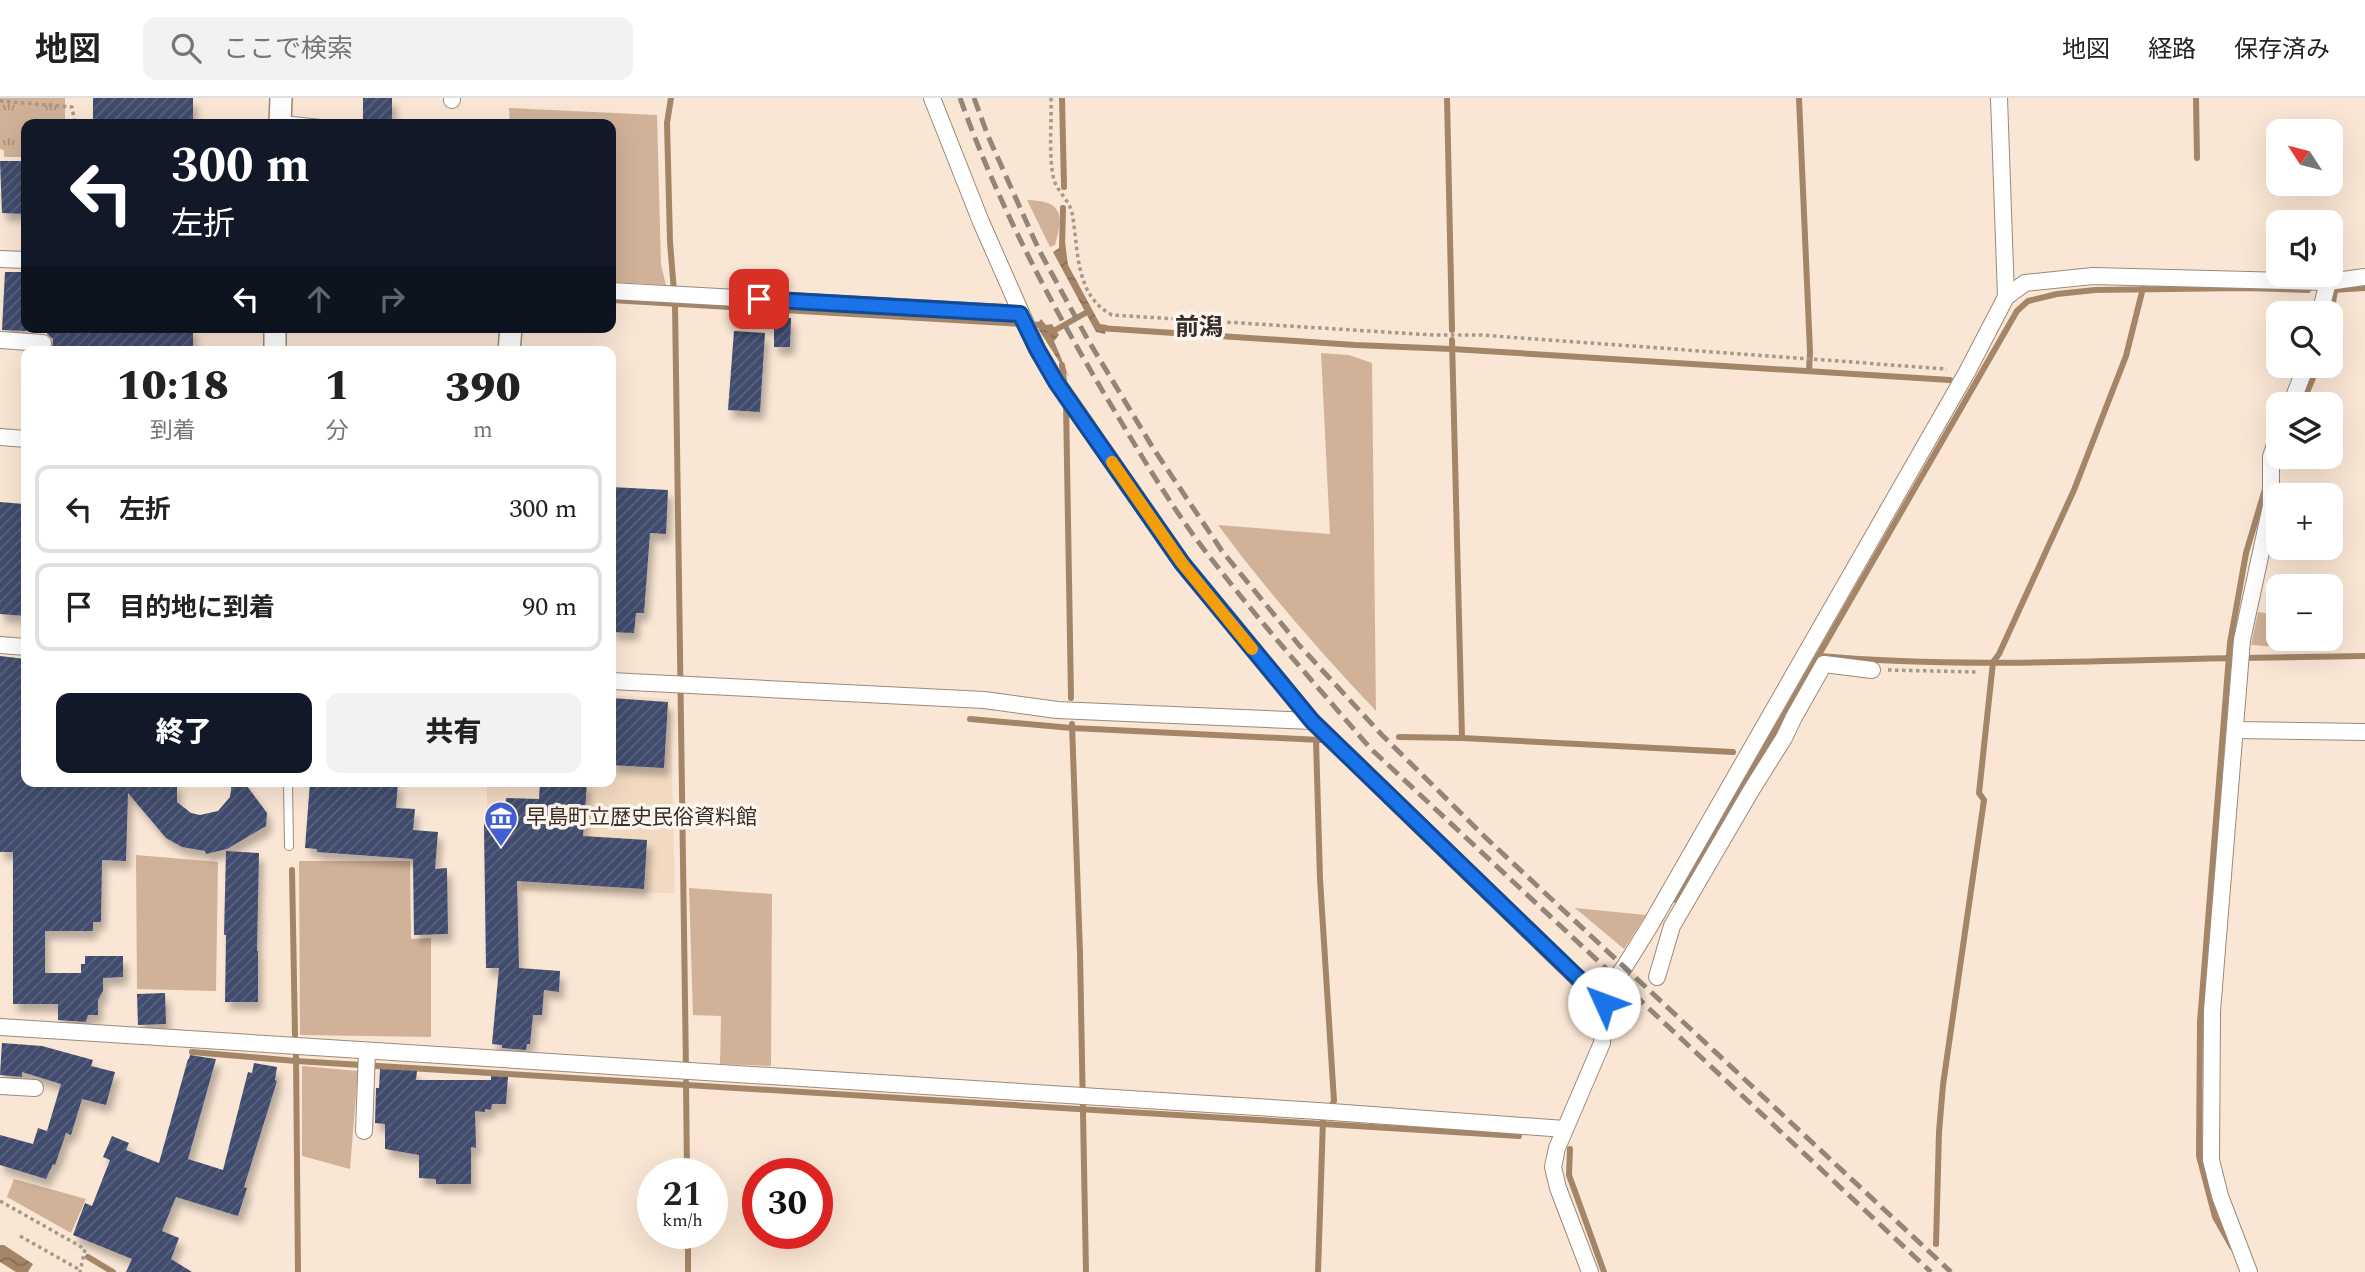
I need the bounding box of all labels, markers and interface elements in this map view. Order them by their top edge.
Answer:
search box [143,17,633,80]
text: 地図 [35,25,101,75]
icon: search [167,29,205,67]
text: ここで検索 [223,29,353,69]
text: 地図 [2062,32,2110,68]
text: 経路 [2148,32,2196,68]
text: 保存済み [2234,32,2330,68]
north arrow [2266,119,2343,196]
map controls [2266,119,2343,651]
text: 300 m [171,129,310,204]
icon: left [56,147,147,238]
text: 左折 [171,200,235,249]
button: sound [2266,210,2343,287]
pin [729,269,789,329]
icon: left [227,280,265,318]
icon: ahead [300,280,338,318]
icon: right [373,280,411,318]
icon: arrive [740,280,778,318]
button: search [2266,301,2343,378]
district label: 前潟 [1175,310,1223,346]
text: 10:18 [116,355,229,418]
text: 1 [324,355,350,418]
text: 390 [445,357,521,420]
button: layers [2266,392,2343,469]
text: m [473,413,493,448]
text: 到着 [150,414,196,449]
text: 分 [325,414,348,449]
button: + [2266,483,2343,560]
text: 300 m [509,489,577,529]
icon: left [60,490,98,528]
text: 左折 [119,490,171,530]
button: − [2266,574,2343,651]
text: 90 m [522,587,577,627]
icon: arrive [60,588,98,626]
text: 目的地に到着 [119,588,275,628]
button: 終了 [56,693,312,773]
button: 共有 [326,693,581,773]
museum icon: 早島町立歴史民俗資料館 [482,799,520,848]
place label: 早島町立歴史民俗資料館 [526,802,757,834]
position arrow [1567,966,1641,1040]
speed limit sign: 30 [742,1158,833,1249]
text: 21 [663,1168,702,1221]
text: km/h [662,1207,703,1234]

